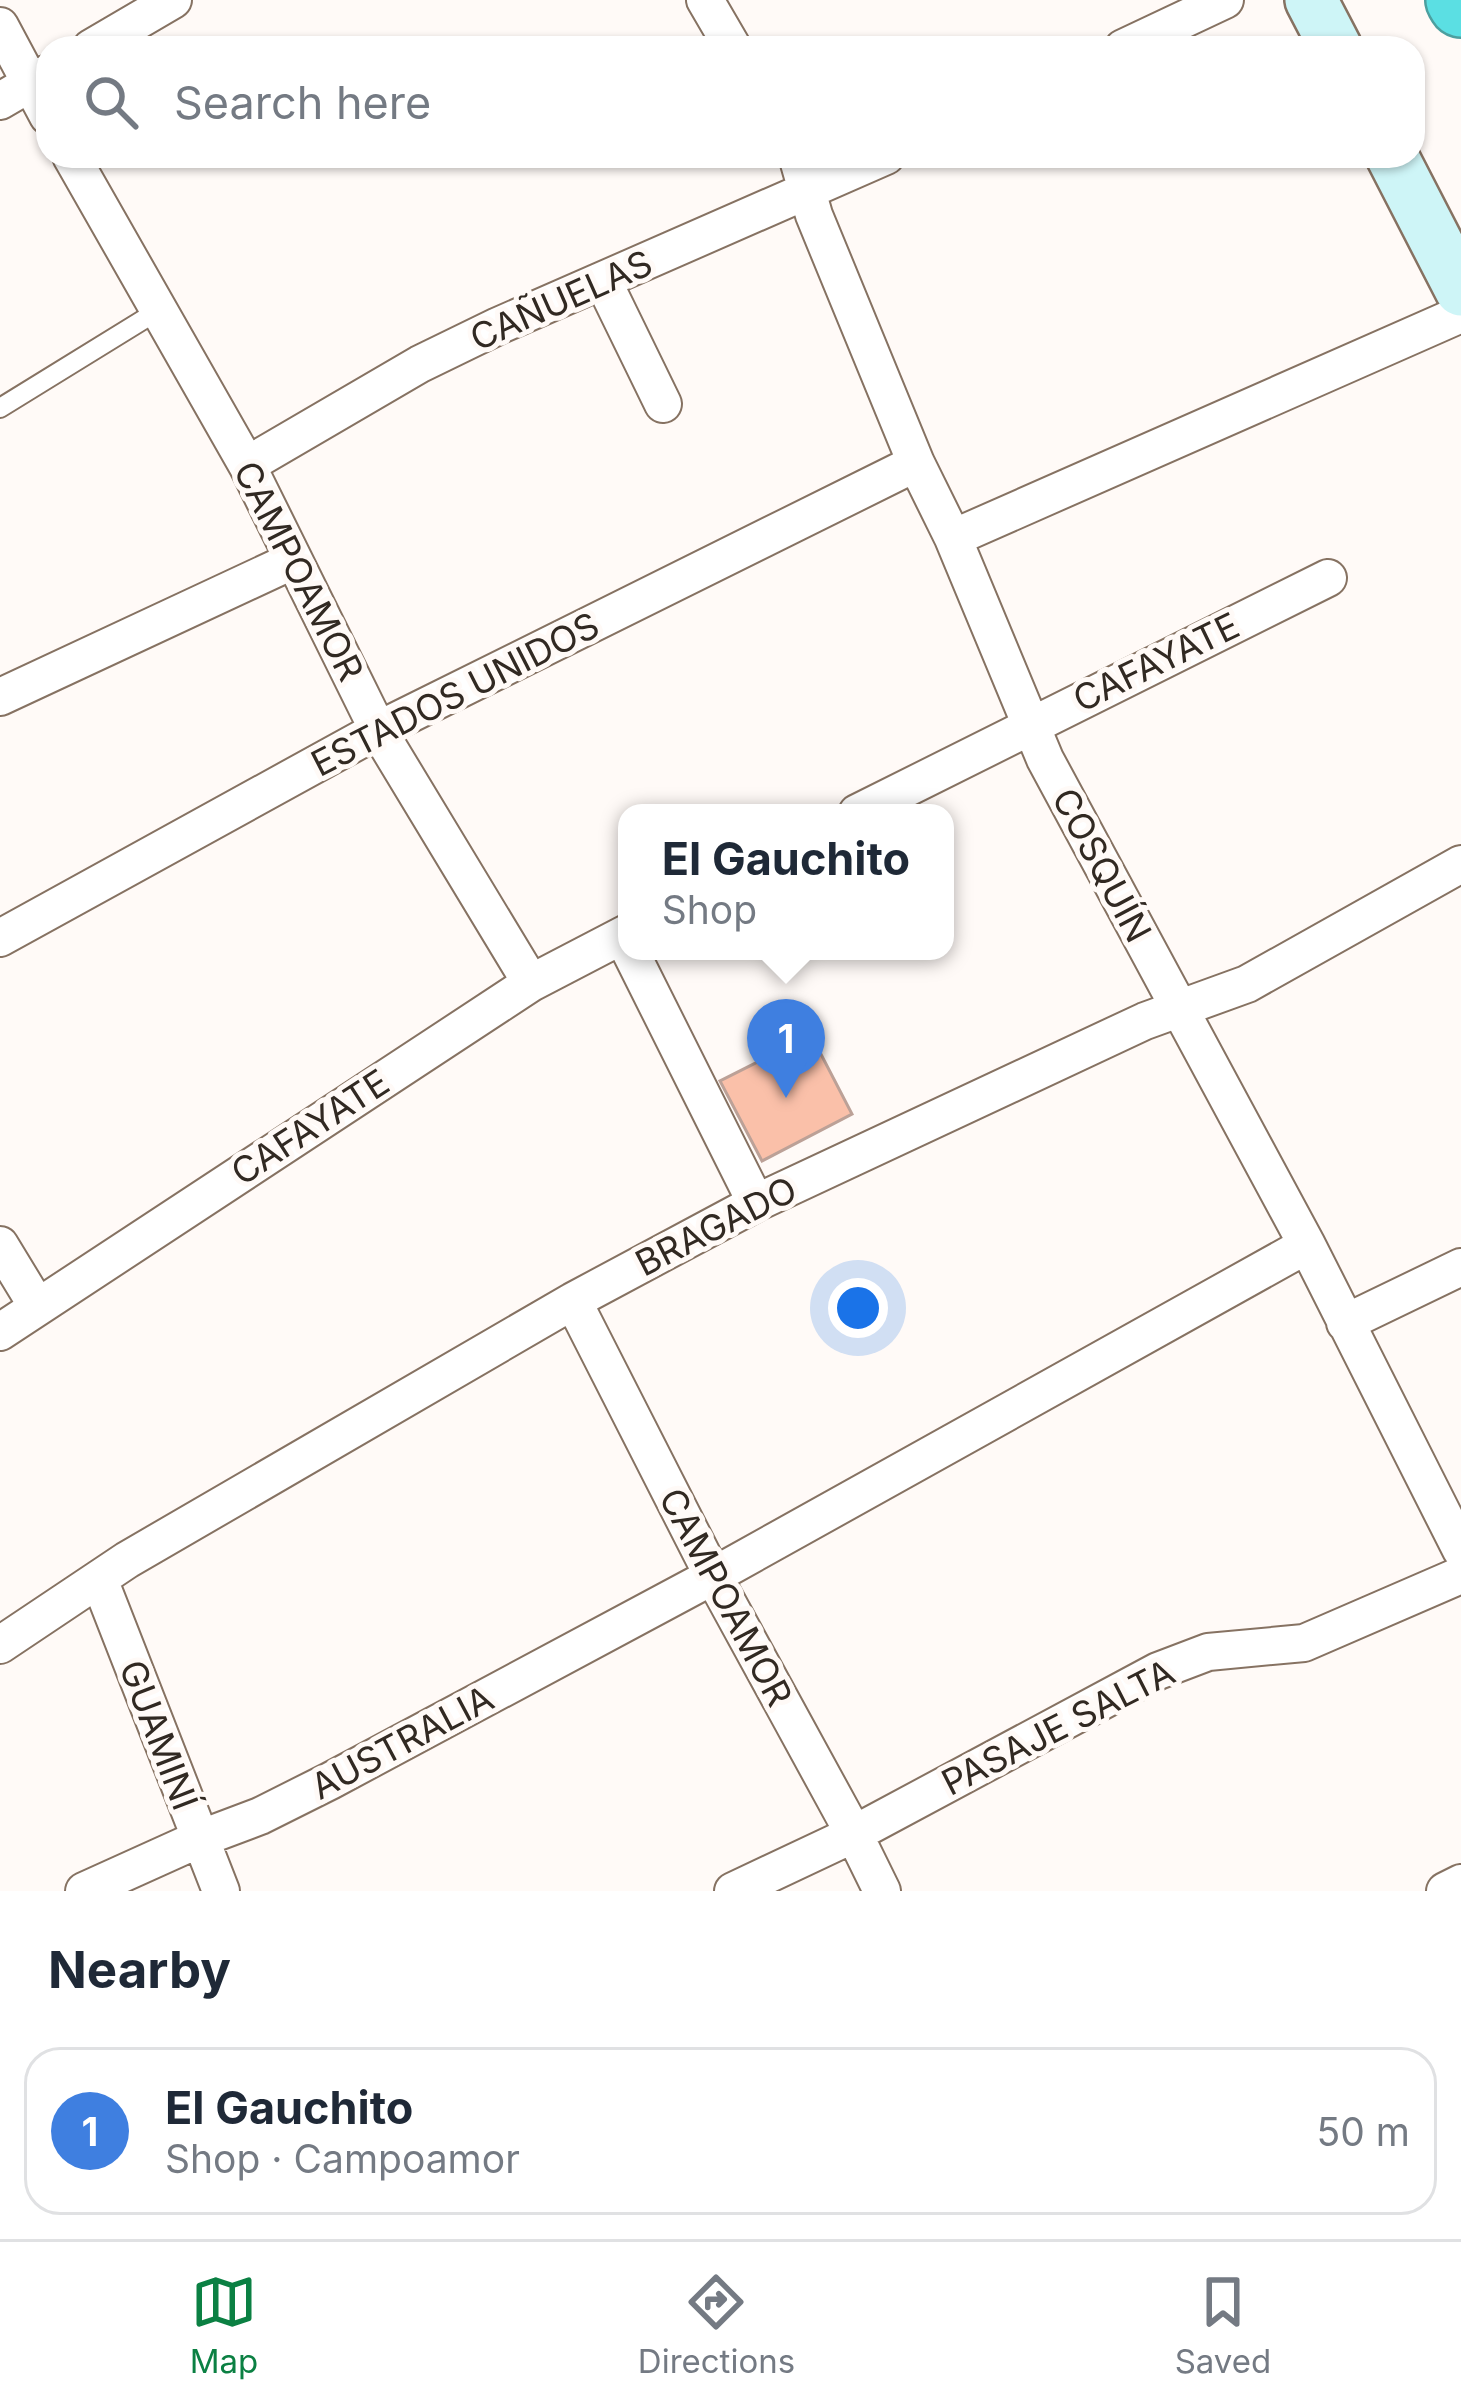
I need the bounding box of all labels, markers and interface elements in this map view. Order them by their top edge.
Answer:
search box [36,36,1425,168]
icon: search [78,69,144,135]
text: Search here [174,75,431,130]
street label: CAÑUELAS [463,240,659,360]
street label: CAMPOAMOR [225,454,373,688]
street label: ESTADOS UNIDOS [304,603,606,785]
street label: CAFAYATE [1066,603,1246,721]
street label: COSQUÍN [1043,780,1161,950]
popup [618,804,954,960]
text: El Gauchito [662,831,910,886]
text: Shop [662,886,757,933]
pin: 1 [747,999,825,1098]
street label: CAFAYATE [223,1060,397,1194]
street label: BRAGADO [628,1167,804,1285]
your location [828,1278,888,1338]
street label: CAMPOAMOR [650,1481,802,1713]
street label: PASAJE SALTA [934,1649,1182,1805]
street label: GUAMINÍ [110,1654,208,1816]
street label: AUSTRALIA [303,1676,501,1808]
text: Nearby [48,1939,231,2000]
text: El Gauchito [165,2080,413,2135]
text: 1 [82,2108,98,2155]
text: 50 m [1317,2108,1410,2155]
text: Shop · Campoamor [165,2135,520,2182]
tab: Map [190,2269,258,2381]
tab: Directions [638,2269,795,2381]
tab: Saved [1175,2269,1271,2381]

